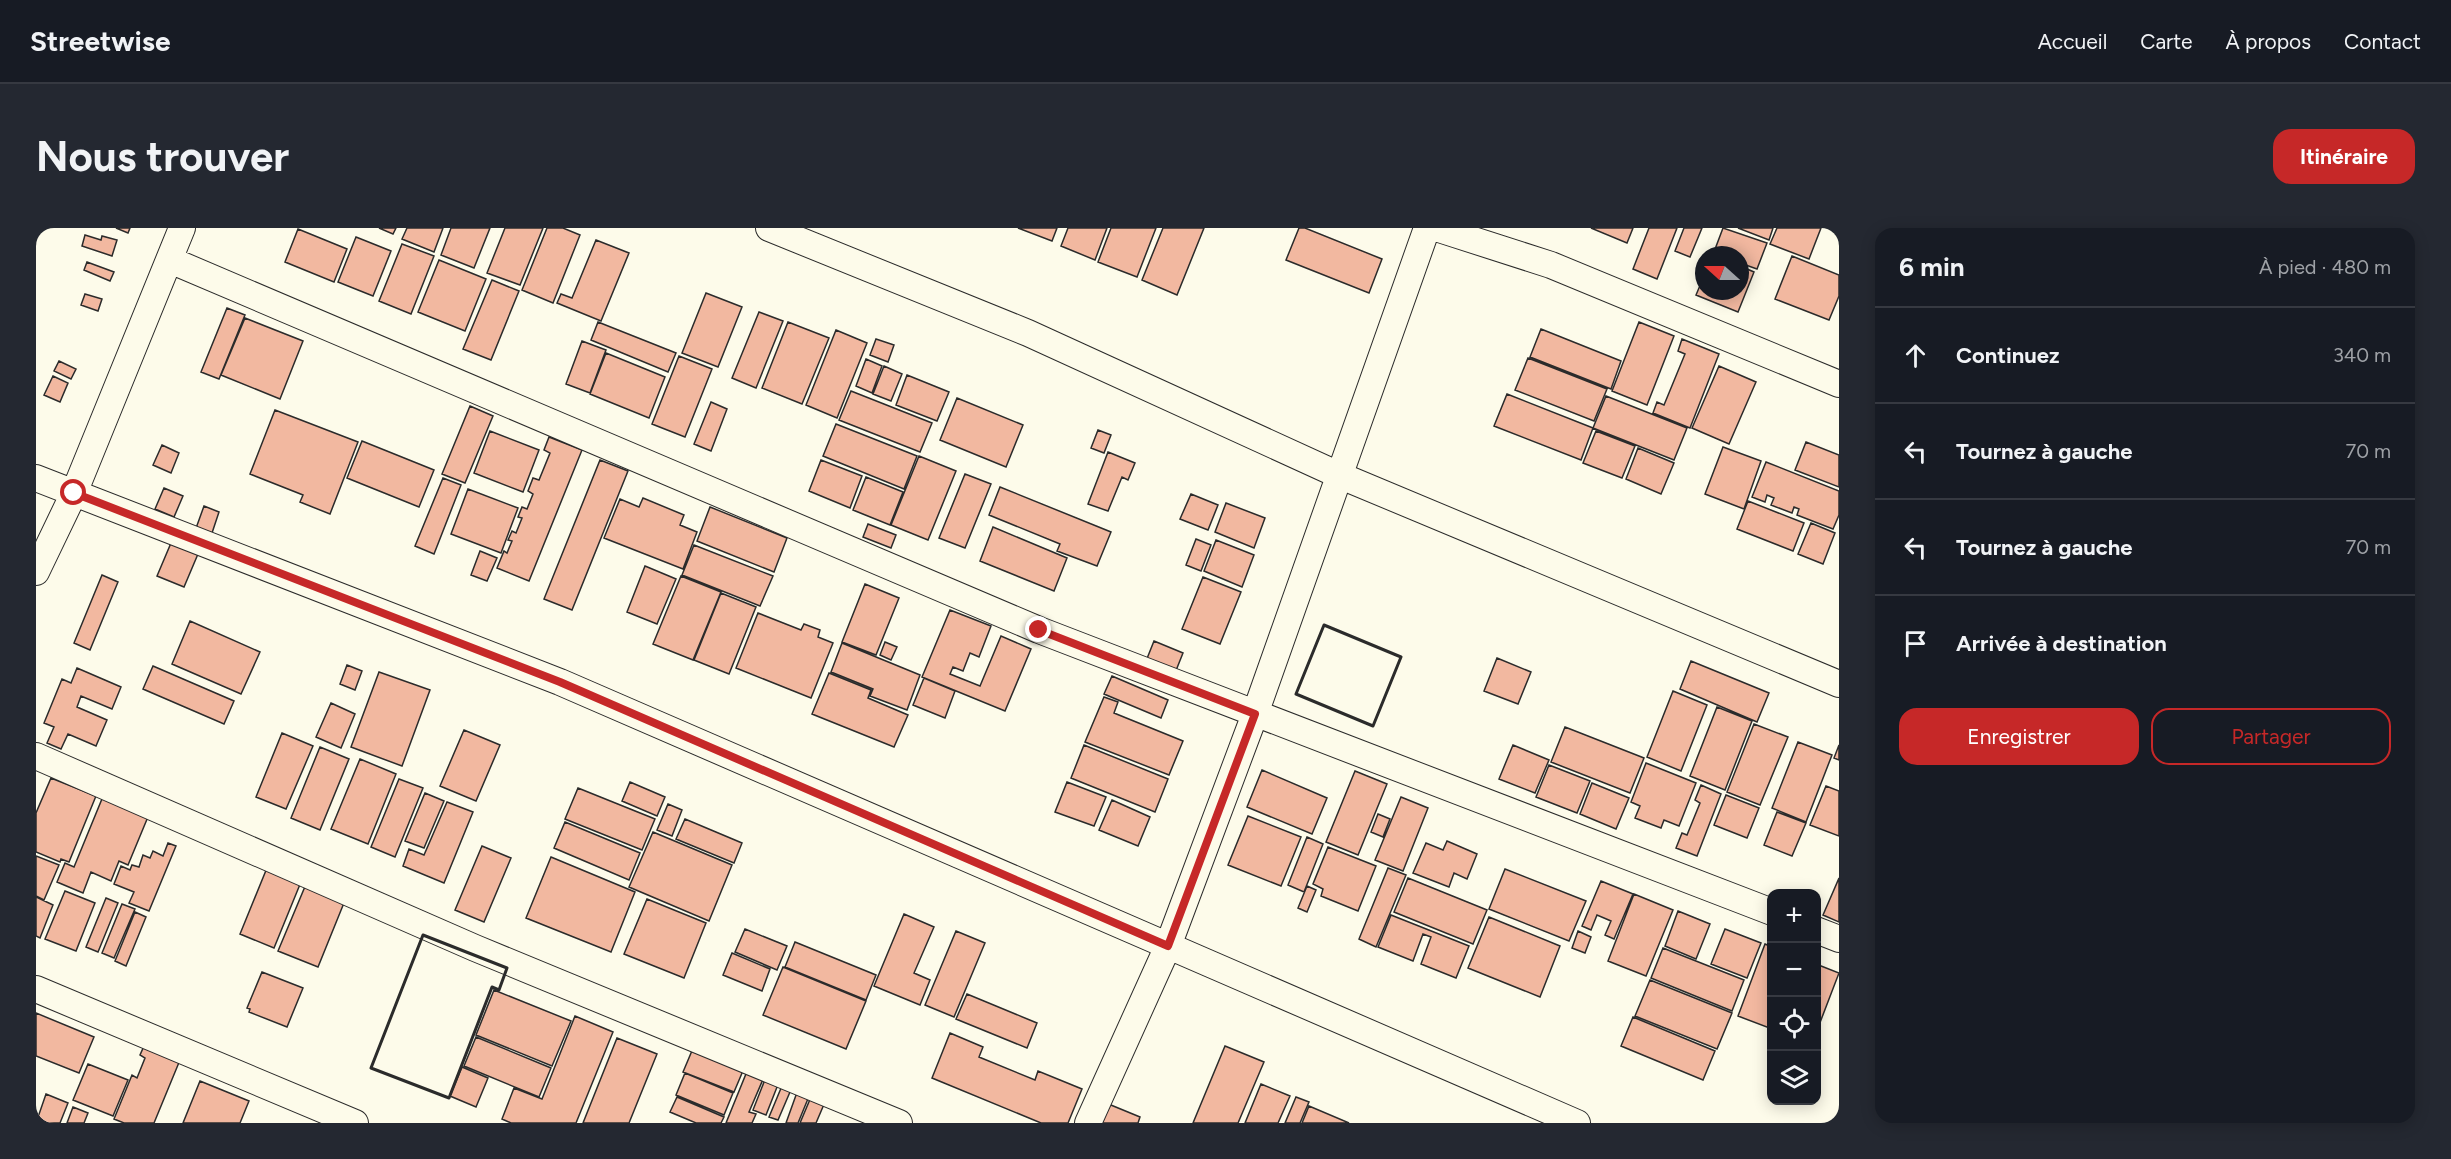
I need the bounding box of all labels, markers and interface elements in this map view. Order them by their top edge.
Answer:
text: Streetwise [30,24,170,58]
text: Accueil [2038,29,2107,54]
text: Carte [2140,29,2193,54]
text: À propos [2226,29,2311,54]
text: Contact [2344,29,2421,54]
button: Itinéraire [2273,129,2415,184]
text: Nous trouver [36,131,289,182]
north arrow [1695,246,1749,300]
text: 6 min [1899,251,1965,283]
text: À pied · 480 m [2259,255,2391,279]
icon: ahead [1899,339,1932,372]
text: Continuez [1956,342,2060,369]
text: 340 m [2333,343,2391,367]
icon: left [1899,435,1932,468]
text: Tournez à gauche [1956,438,2132,465]
text: 70 m [2345,439,2391,463]
route start [60,479,86,505]
icon: left [1899,531,1932,564]
text: Tournez à gauche [1956,534,2132,561]
text: 70 m [2345,535,2391,559]
route end [1025,616,1051,642]
icon: arrive [1899,627,1932,660]
text: Arrivée à destination [1956,630,2167,657]
button: Enregistrer [1899,708,2139,765]
button: Partager [2151,708,2391,765]
map controls [1767,889,1821,1105]
button: + [1767,889,1821,943]
button: − [1767,943,1821,997]
button: locate [1767,997,1821,1051]
button: layers [1767,1051,1821,1105]

